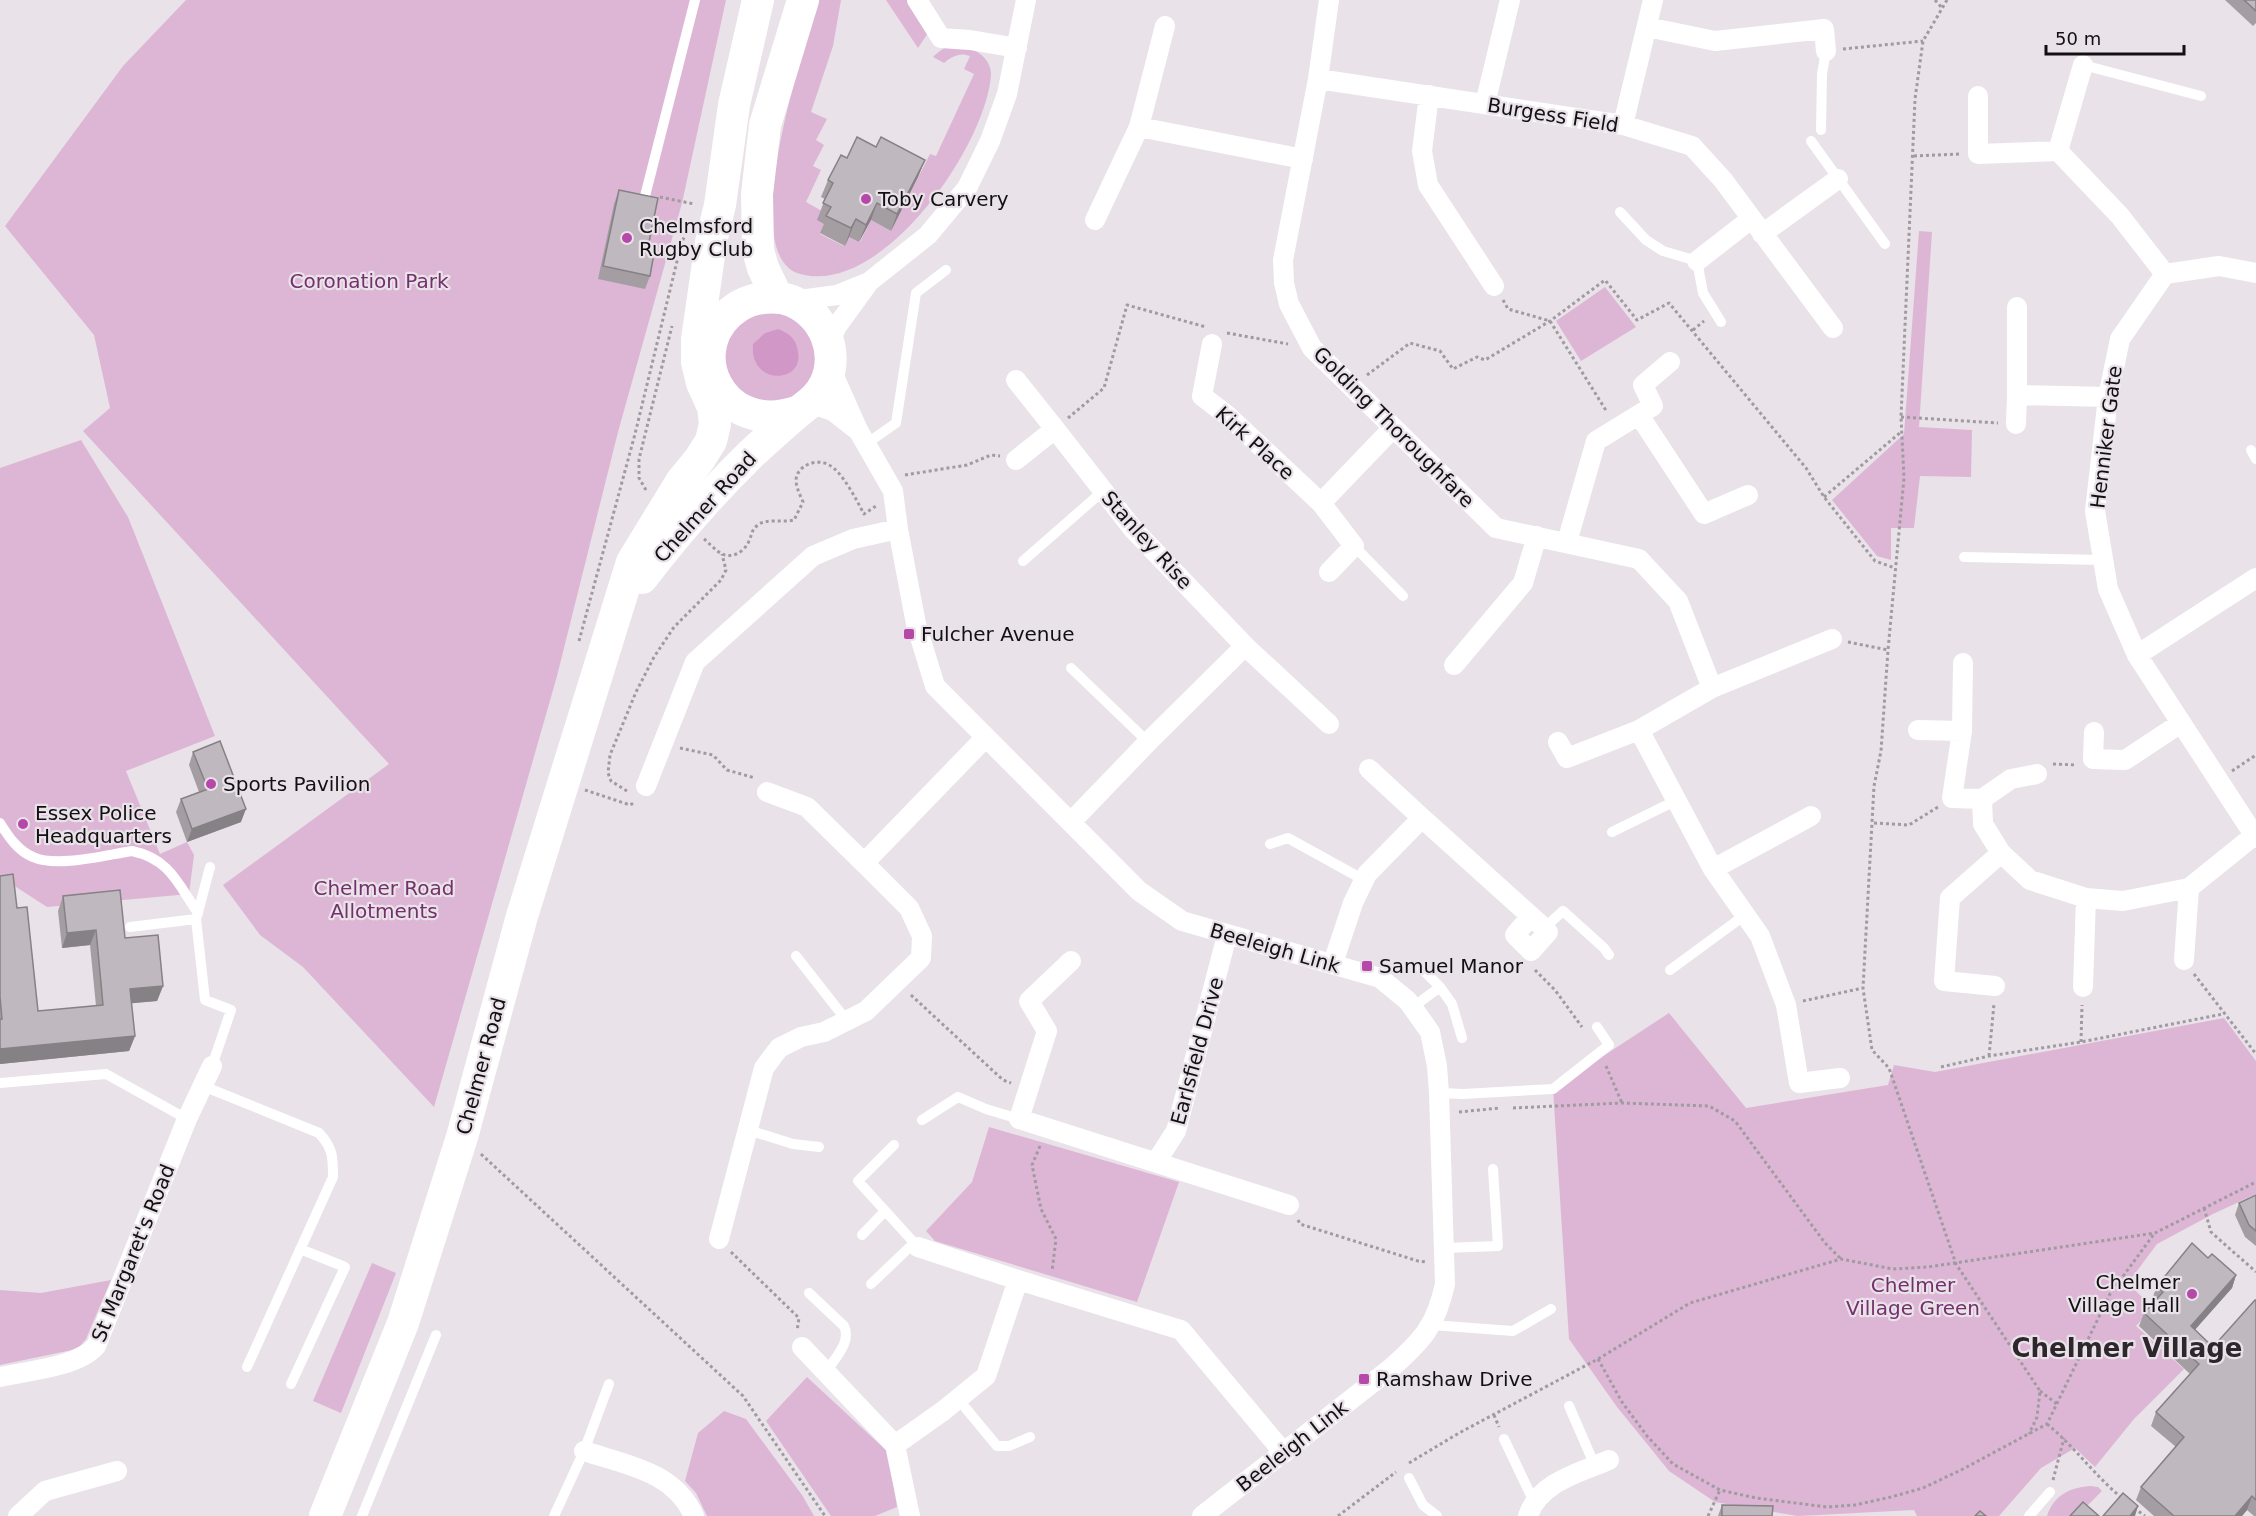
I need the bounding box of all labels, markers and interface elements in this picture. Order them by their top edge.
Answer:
scale bar [2046,18,2184,56]
text: 50 m [2055,28,2101,49]
street label: Burgess Field [1486,93,1620,137]
place label: Toby Carvery [877,187,1009,211]
marker: Toby Carvery [859,192,873,206]
place label: Chelmsford Rugby Club [639,214,753,261]
marker: Chelmsford Rugby Club [620,231,634,245]
park label: Coronation Park [289,269,449,293]
street label: Golding Thoroughfare [1308,341,1480,513]
street label: Henniker Gate [2085,364,2127,510]
street label: Kirk Place [1211,401,1299,485]
street label: Chelmer Road [649,447,761,567]
street label: Stanley Rise [1097,486,1197,594]
place label: Fulcher Avenue [921,622,1075,646]
marker: Fulcher Avenue [902,627,916,641]
place label: Sports Pavilion [223,772,370,796]
marker: Sports Pavilion [204,777,218,791]
place label: Essex Police Headquarters [35,801,172,848]
marker: Essex Police Headquarters [16,817,30,831]
park label: Chelmer Road Allotments [313,876,455,923]
street label: Beeleigh Link [1207,918,1343,978]
place label: Samuel Manor [1379,954,1524,978]
marker: Samuel Manor [1360,959,1374,973]
street label: Earlsfield Drive [1166,975,1228,1127]
street label: Chelmer Road [451,995,511,1137]
street label: St Margaret's Road [86,1161,180,1345]
place label: Chelmer Village Hall [2068,1270,2181,1317]
park label: Chelmer Village Green [1846,1273,1980,1320]
marker: Chelmer Village Hall [2185,1287,2199,1301]
district label: Chelmer Village [2012,1333,2242,1363]
place label: Ramshaw Drive [1376,1367,1533,1391]
marker: Ramshaw Drive [1357,1372,1371,1386]
street label: Beeleigh Link [1232,1395,1353,1497]

